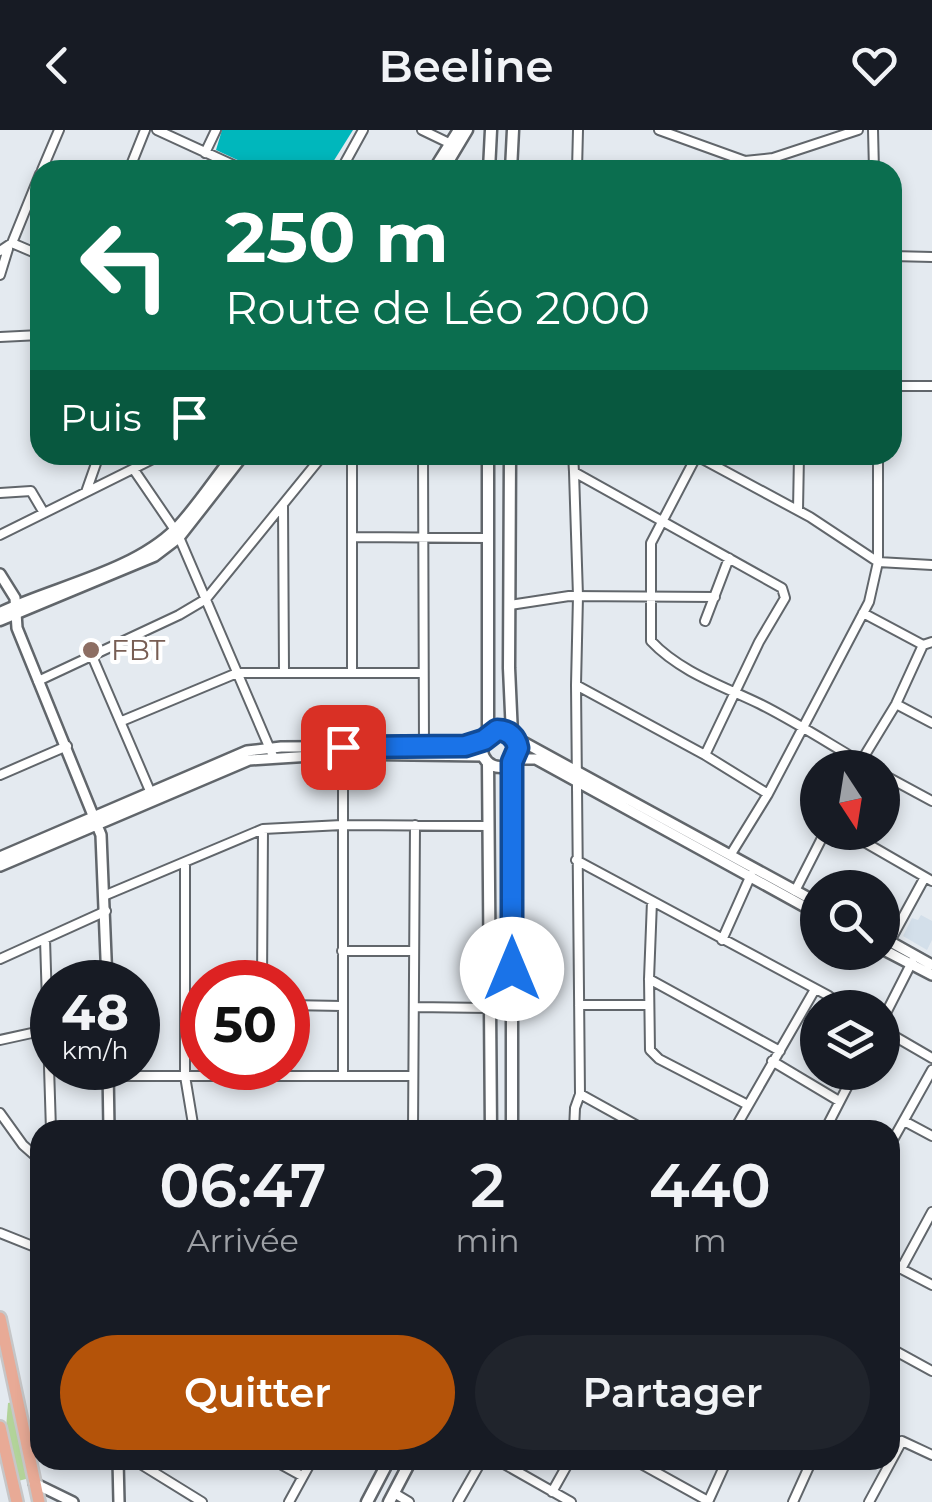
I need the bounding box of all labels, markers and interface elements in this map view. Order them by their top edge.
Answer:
icon: back [30,38,85,93]
text: Beeline [378,38,554,93]
icon: heart [847,38,902,93]
text: 250 m [225,194,449,280]
icon: left [60,200,190,330]
text: Route de Léo 2000 [225,280,650,335]
icon: arrive [162,390,217,445]
text: Puis [60,394,142,441]
place label: FBT [111,633,165,667]
marker: FBT [80,639,102,661]
pin [301,705,386,790]
icon: arrive [316,720,371,775]
north arrow [800,750,900,850]
map controls [800,750,900,1090]
button: search [800,870,900,970]
position arrow [460,917,564,1021]
speed limit sign: 50 [180,960,310,1090]
text: 48 [61,982,129,1043]
button: layers [800,990,900,1090]
text: km/h [62,1035,128,1065]
text: 06:47 [159,1149,326,1222]
text: 2 [470,1149,505,1222]
text: 440 [649,1149,771,1222]
text: Arrivée [187,1221,299,1260]
text: min [456,1221,520,1260]
text: m [693,1221,727,1260]
button: Quitter [60,1335,455,1450]
button: Partager [475,1335,870,1450]

